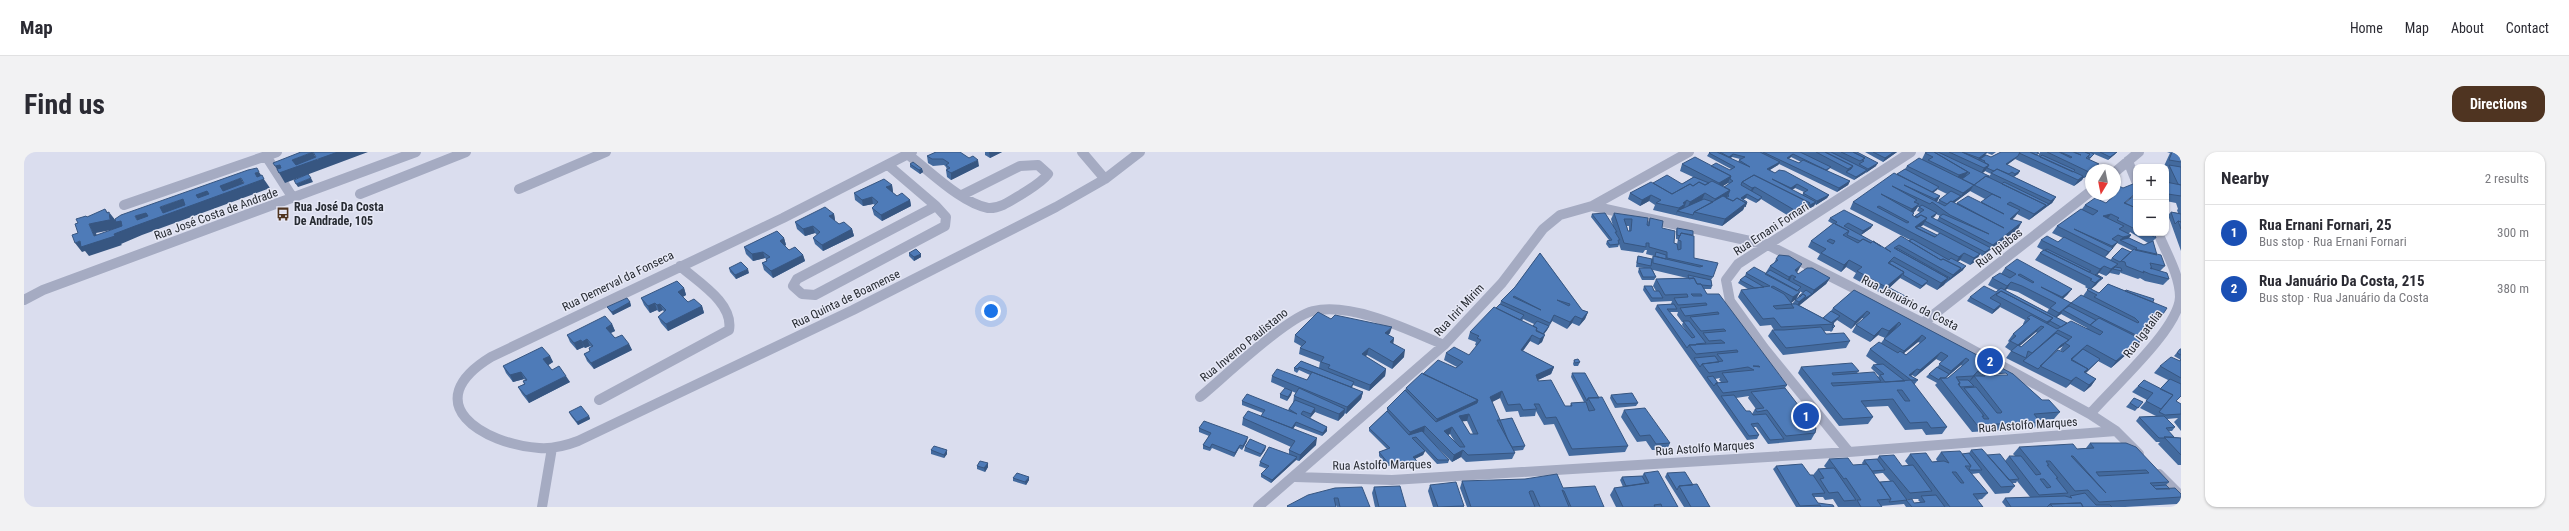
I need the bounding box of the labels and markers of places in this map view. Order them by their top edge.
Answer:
place label: Rua José Da Costa De Andrade, 105 [294,200,384,228]
bus stop icon: Rua José Da Costa De Andrade, 105 [275,206,291,222]
pin: 2 [1977,346,2003,376]
pin: 1 [1793,401,1819,431]

